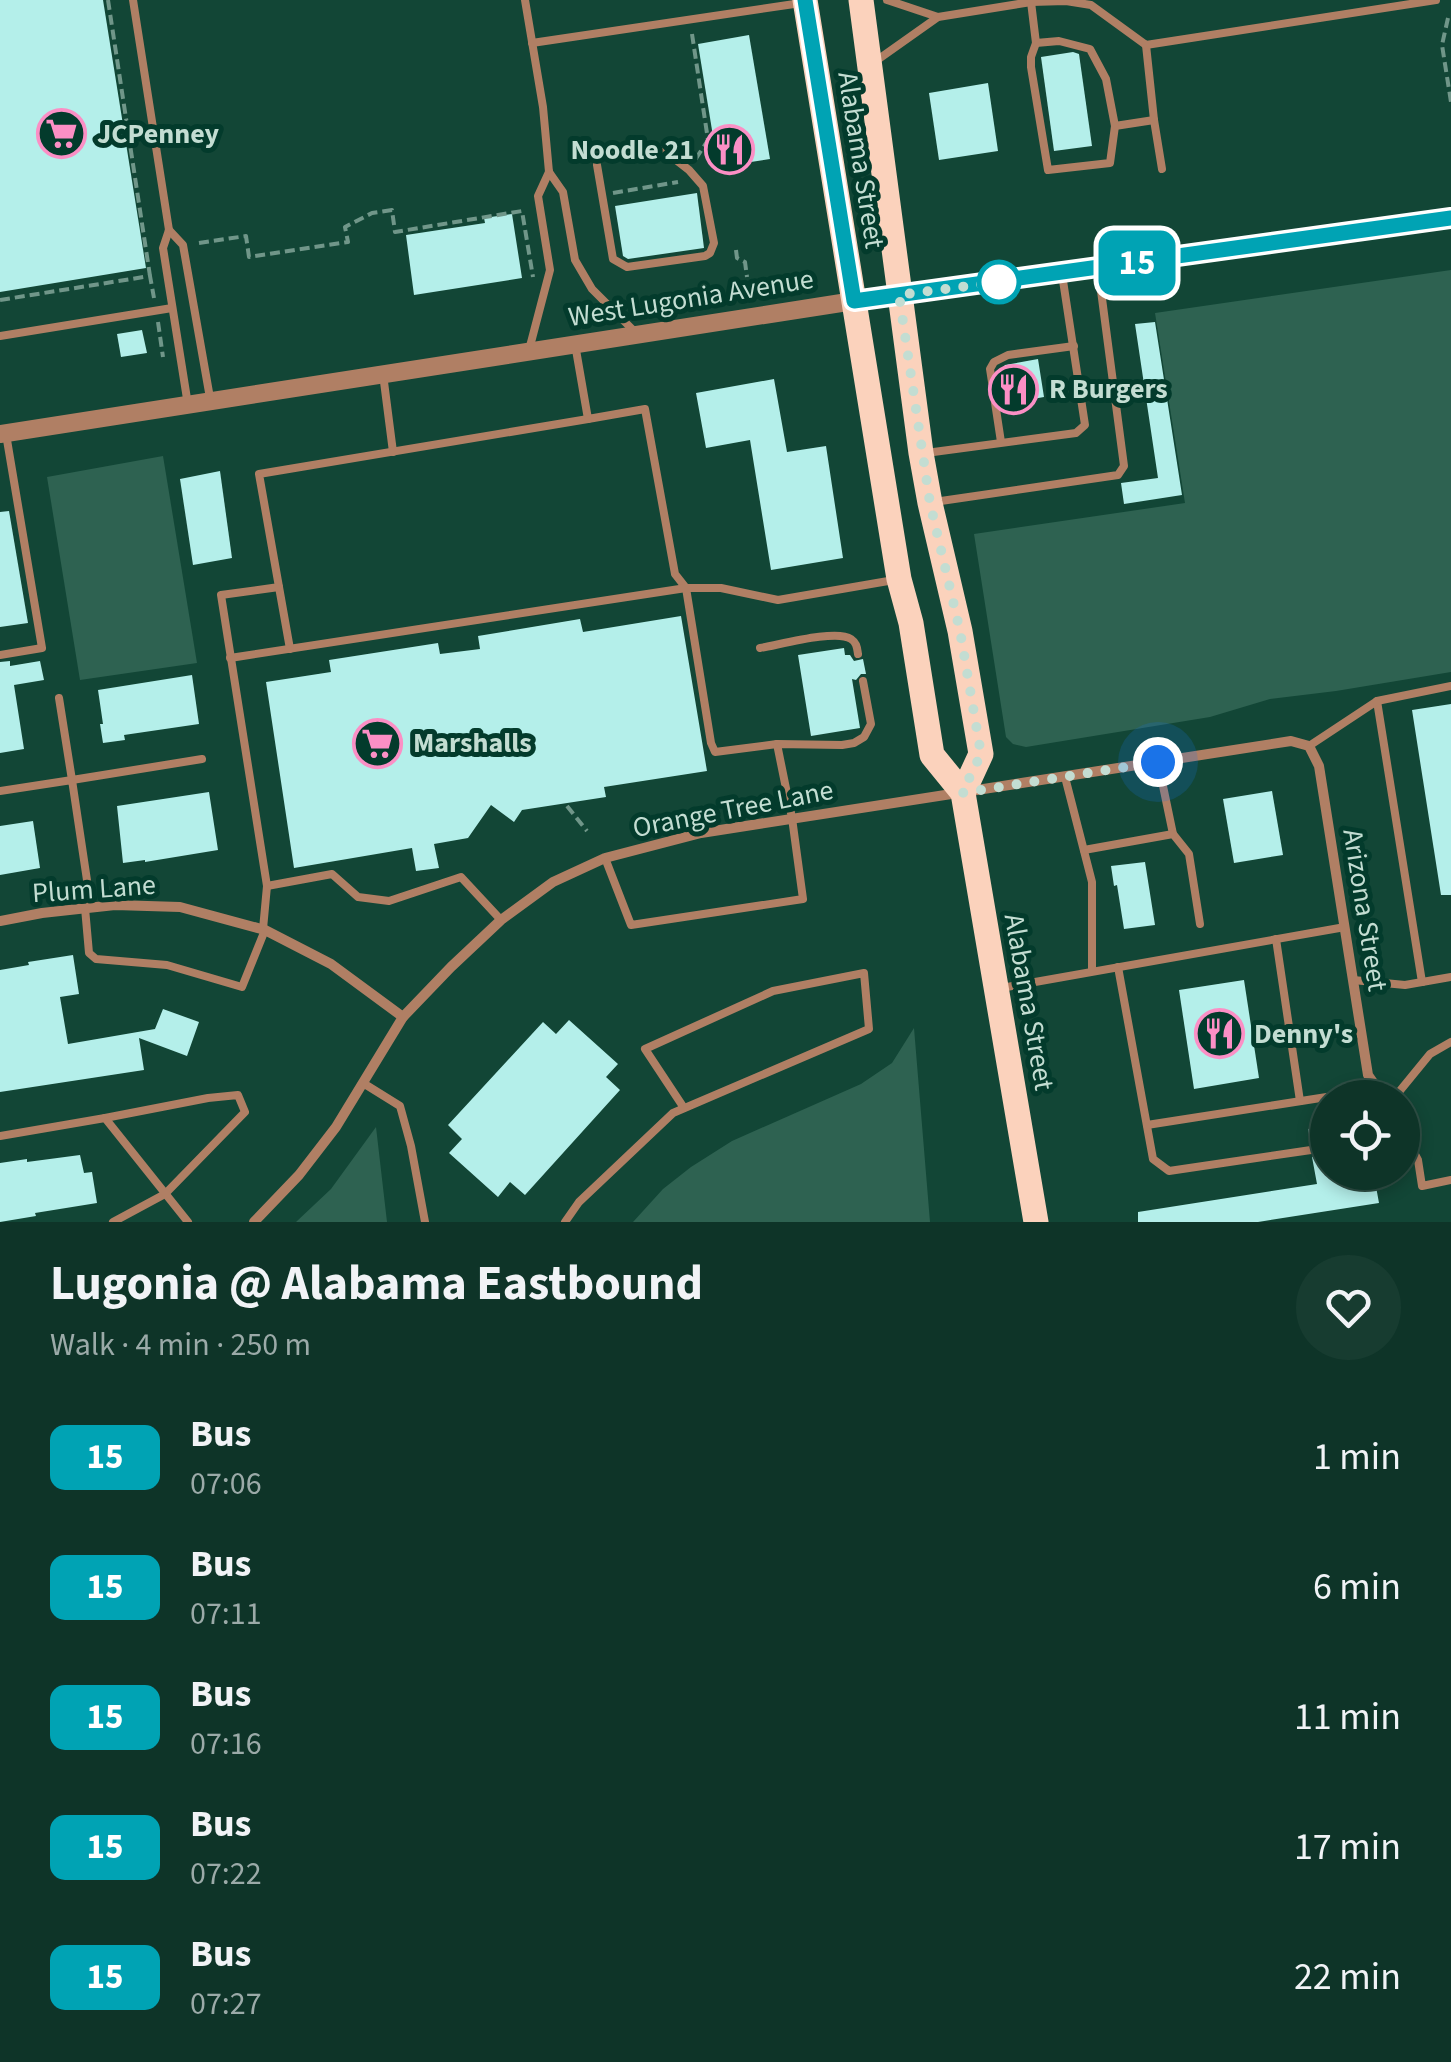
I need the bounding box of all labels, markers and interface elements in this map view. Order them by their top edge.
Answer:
street label: Alabama Street [827,69,895,252]
supermarket icon: JCPenney [36,108,88,160]
place label: JCPenney [97,114,220,154]
restaurant icon: Noodle 21 [703,124,755,176]
place label: Noodle 21 [571,130,694,170]
line badge: 15 [1092,230,1182,296]
text: 15 [1119,238,1155,288]
street label: West Lugonia Avenue [565,259,817,337]
unlabelled marker [978,261,1020,303]
restaurant icon: R Burgers [988,363,1040,415]
place label: R Burgers [1049,369,1168,409]
supermarket icon: Marshalls [352,717,404,769]
place label: Marshalls [413,723,532,763]
your location [1133,737,1183,787]
street label: Orange Tree Lane [629,770,837,848]
street label: Arizona Street [1332,826,1398,995]
street label: Plum Lane [31,865,157,913]
street label: Alabama Street [994,911,1064,1094]
restaurant icon: Denny's [1193,1008,1245,1060]
place label: Denny's [1254,1014,1353,1054]
map controls [1310,1080,1420,1190]
button: locate [1310,1080,1420,1190]
text: Lugonia @ Alabama Eastbound [50,1250,703,1318]
button: heart [1296,1255,1401,1360]
text: Walk · 4 min · 250 m [50,1322,311,1368]
text: Bus [190,1407,251,1461]
text: 1 min [1313,1430,1401,1484]
text: 15 [87,1432,123,1482]
text: 07:06 [190,1461,262,1507]
text: Bus [190,1537,251,1591]
text: 6 min [1313,1560,1401,1614]
text: 15 [87,1562,123,1612]
text: 07:11 [190,1591,262,1637]
text: Bus [190,1667,251,1721]
text: 11 min [1294,1690,1401,1744]
text: 15 [87,1692,123,1742]
text: 07:16 [190,1721,262,1767]
text: Bus [190,1797,251,1851]
text: 17 min [1294,1820,1401,1874]
text: 15 [87,1822,123,1872]
text: 07:22 [190,1851,262,1897]
text: Bus [190,1927,251,1981]
text: 22 min [1294,1950,1401,2004]
text: 15 [87,1952,123,2002]
text: 07:27 [190,1981,262,2027]

